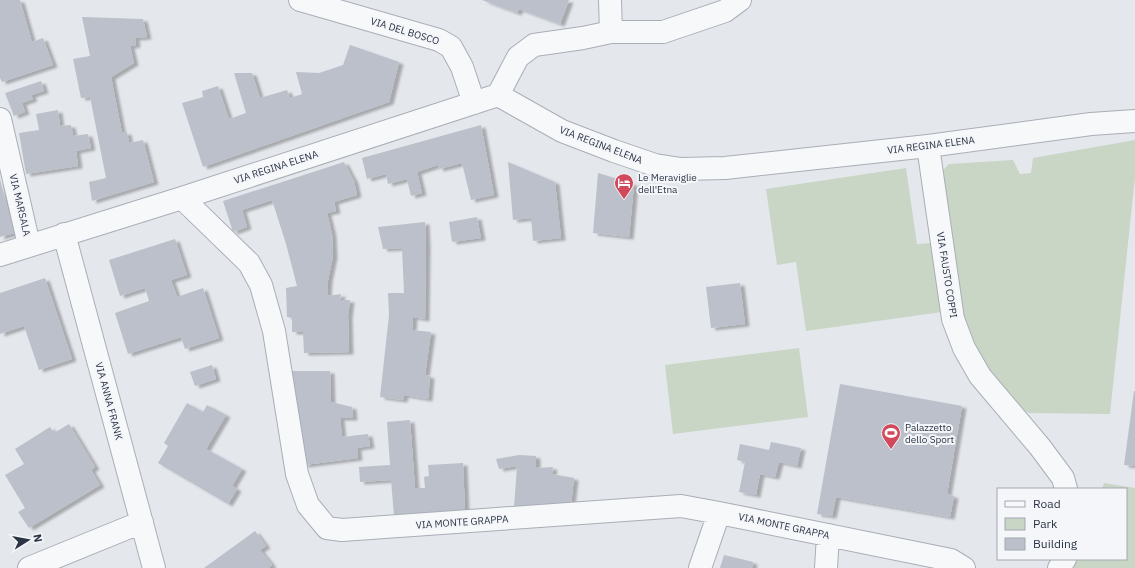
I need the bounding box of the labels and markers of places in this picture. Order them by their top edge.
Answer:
place label: Le Meraviglie dell'Etna [638,171,697,196]
hotel icon: Le Meraviglie dell'Etna [613,172,635,200]
place label: Palazzetto dello Sport [905,421,955,446]
sports icon: Palazzetto dello Sport [880,422,902,450]

